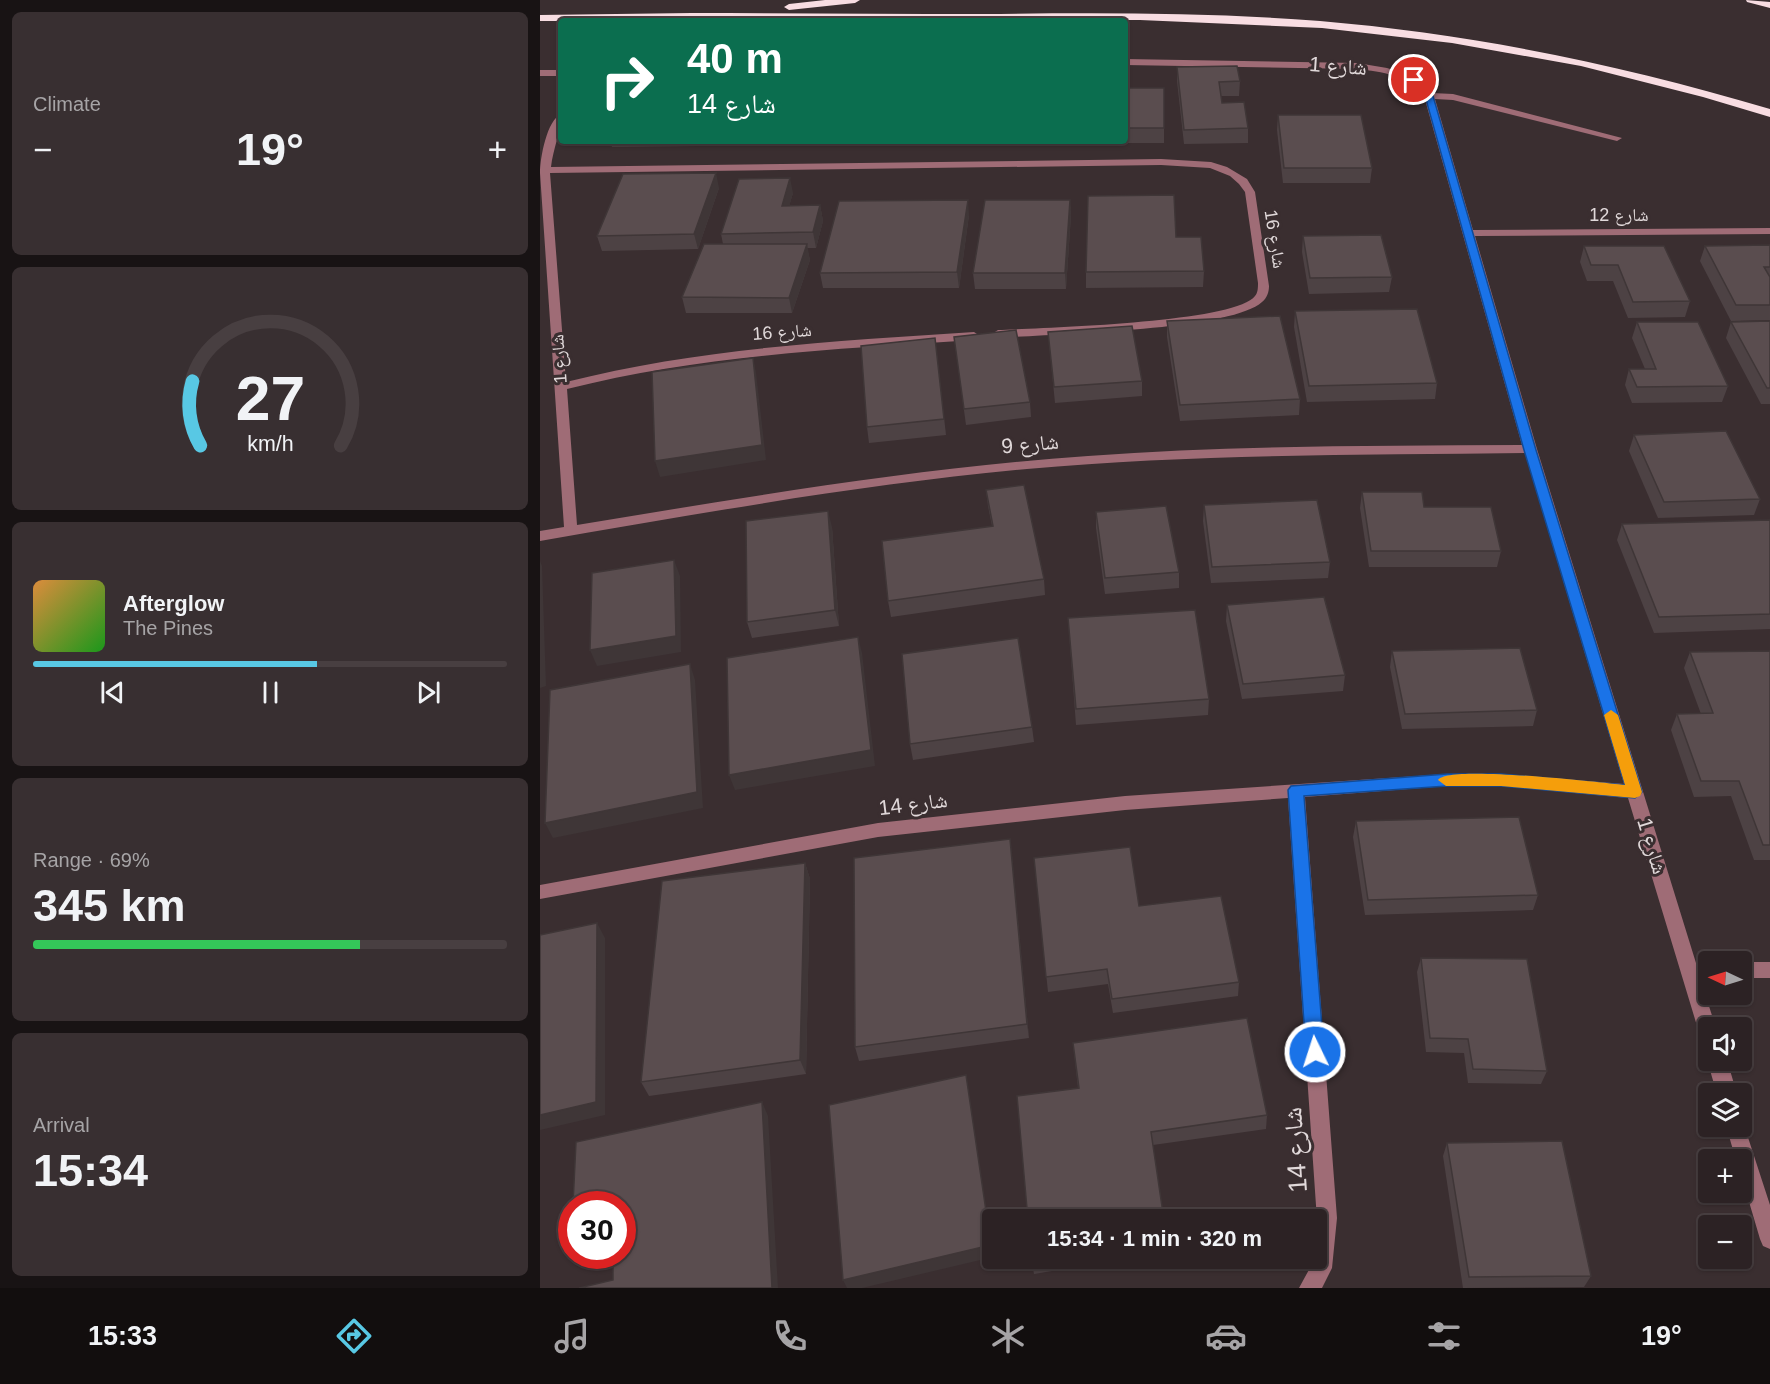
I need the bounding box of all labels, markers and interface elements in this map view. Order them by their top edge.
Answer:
text: 40 m [687,35,783,82]
icon: right [588,42,666,120]
street label: شارع 1 [1308,52,1367,81]
pin [1388,54,1439,105]
icon: arrive [1397,63,1430,96]
text: شارع 14 [687,89,776,119]
text: Climate [33,93,101,115]
text: 19° [236,124,304,175]
text: − [33,131,52,168]
text: + [488,131,507,168]
street label: شارع 12 [1589,205,1649,226]
street label: شارع 16 [1259,208,1290,270]
street label: شارع 16 [752,320,812,345]
street label: شارع 1 [547,334,572,384]
text: 27 [235,364,305,433]
street label: شارع 9 [1000,430,1060,459]
text: km/h [247,432,293,456]
text: Afterglow [123,591,224,616]
text: The Pines [123,617,213,639]
icon: previous [96,676,129,709]
icon: pause [254,676,287,709]
icon: next [412,676,445,709]
street label: شارع 14 [877,788,949,821]
street label: شارع 1 [1631,815,1672,877]
text: Range · 69% [33,849,150,871]
text: 345 km [33,880,186,931]
north arrow [1698,951,1752,1005]
map controls [1698,951,1752,1269]
button: sound [1698,1017,1752,1071]
position arrow [1283,1020,1347,1084]
button: layers [1698,1083,1752,1137]
street label: شارع 14 [1277,1106,1314,1194]
text: Arrival [33,1114,90,1136]
text: 15:34 [33,1145,148,1196]
button: + [1698,1149,1752,1203]
speed limit sign: 30 [558,1191,636,1269]
button: − [1698,1215,1752,1269]
text: 15:34 · 1 min · 320 m [1047,1226,1262,1251]
icon: directions [333,1315,375,1357]
icon: music [551,1315,593,1357]
icon: phone [769,1315,811,1357]
icon: climate [987,1315,1029,1357]
icon: car [1205,1315,1247,1357]
icon: filters [1423,1315,1465,1357]
text: 15:33 [88,1321,157,1351]
text: 19° [1641,1321,1682,1351]

